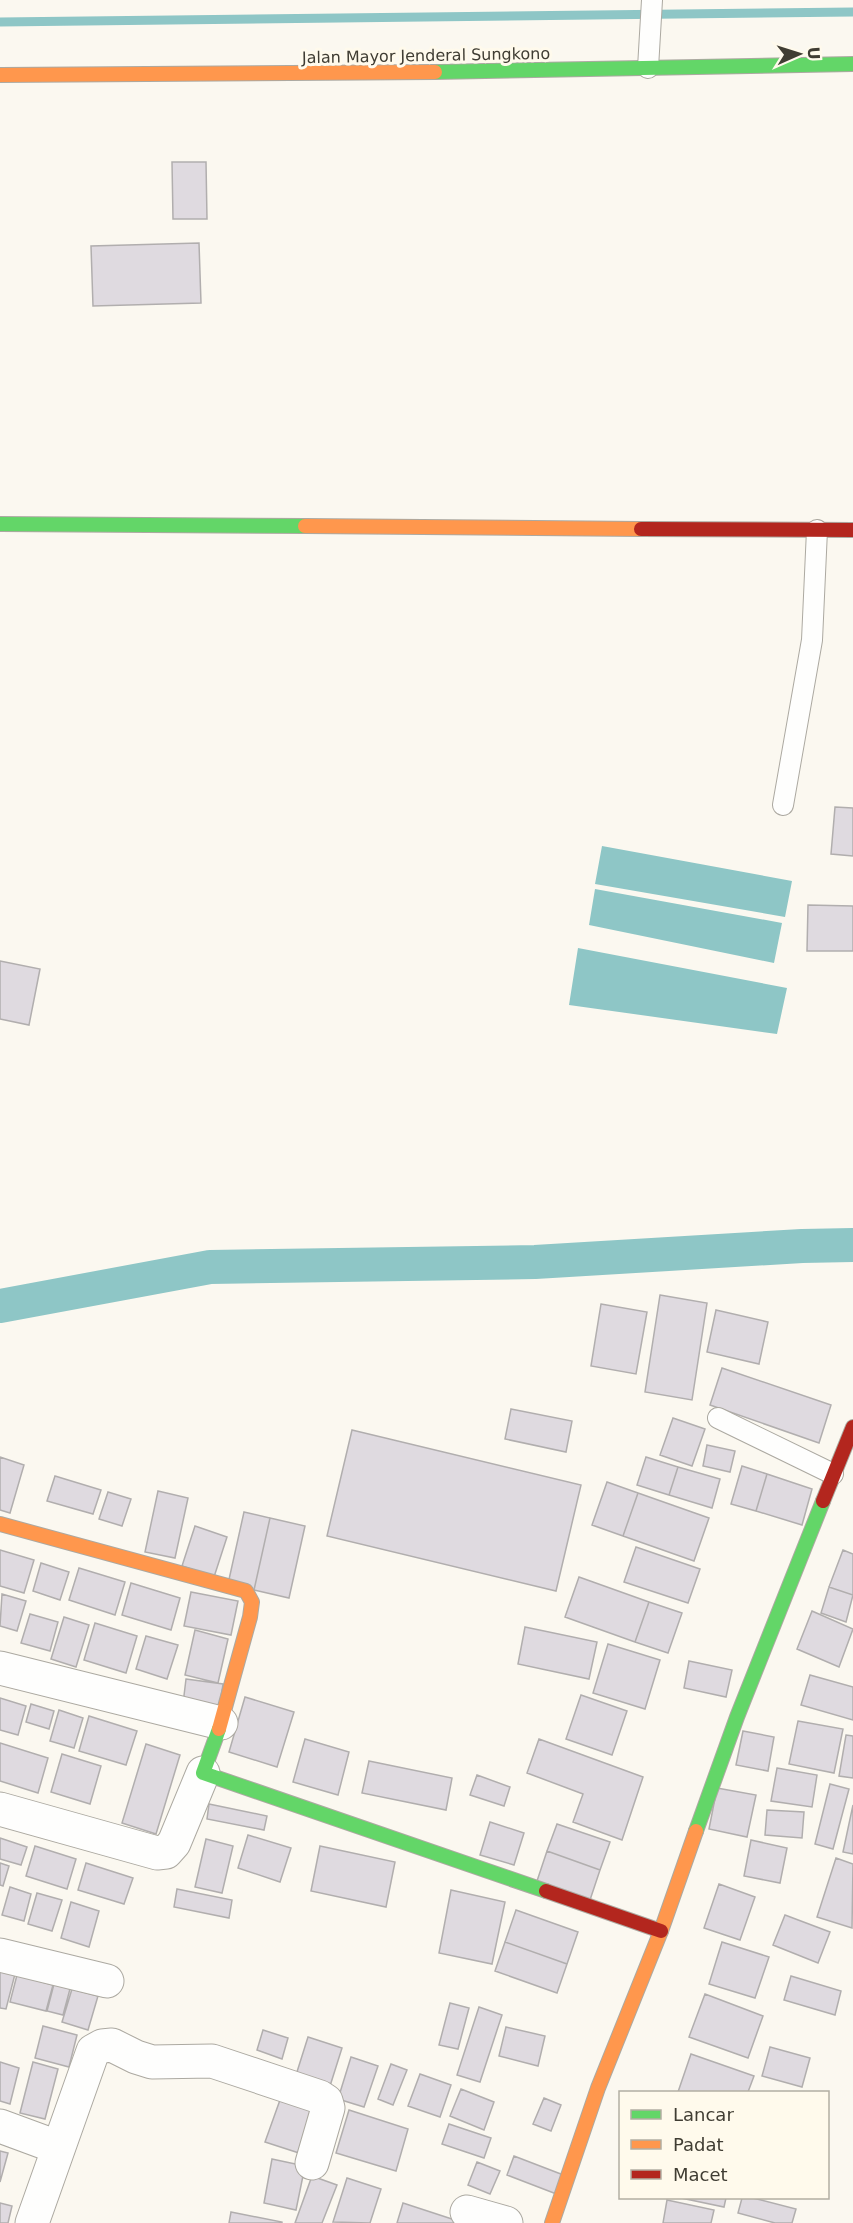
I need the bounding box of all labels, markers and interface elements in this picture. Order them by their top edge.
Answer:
north arrow [769,24,829,84]
street label: Jalan Mayor Jenderal Sungkono [301,44,550,67]
text: U [804,46,823,60]
legend [619,2091,829,2199]
text: Lancar [673,2104,734,2125]
text: Padat [673,2134,724,2155]
text: Macet [673,2164,728,2185]

